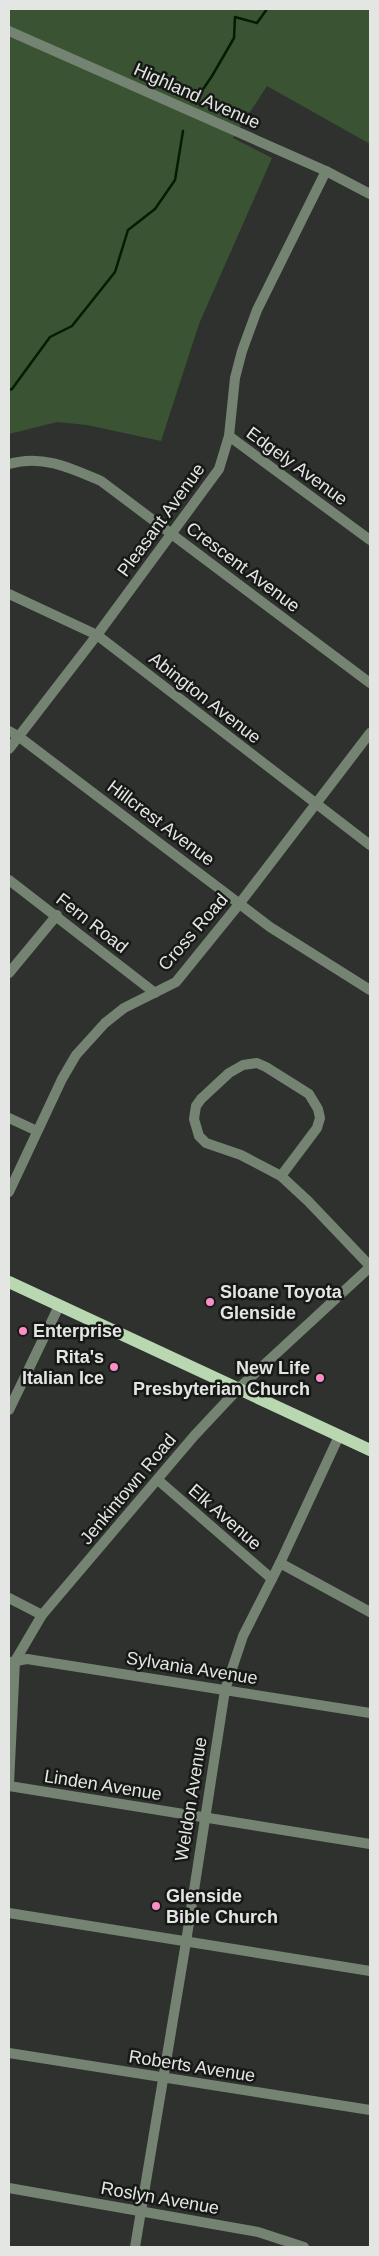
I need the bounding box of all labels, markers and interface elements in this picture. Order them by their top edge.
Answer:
street label: Highland Avenue [131,59,263,133]
street label: Edgely Avenue [243,423,351,509]
street label: Pleasant Avenue [113,460,209,580]
street label: Crescent Avenue [182,518,304,616]
street label: Abington Avenue [145,648,265,748]
street label: Hillcrest Avenue [104,776,218,870]
street label: Fern Road [52,889,132,957]
street label: Cross Road [154,890,232,974]
place label: Sloane Toyota Glenside [220,1282,343,1323]
marker: Sloane Toyota Glenside [204,1296,216,1308]
place label: Enterprise [33,1321,122,1341]
marker: Enterprise [17,1325,29,1337]
place label: Rita's Italian Ice [22,1347,104,1388]
place label: New Life Presbyterian Church [133,1358,310,1399]
marker: Rita's Italian Ice [108,1361,120,1373]
marker: New Life Presbyterian Church [314,1372,326,1384]
street label: Jenkintown Road [76,1430,180,1548]
street label: Elk Avenue [185,1480,265,1554]
street label: Sylvania Avenue [125,1648,259,1688]
street label: Weldon Avenue [171,1735,211,1863]
street label: Linden Avenue [43,1766,163,1804]
place label: Glenside Bible Church [166,1886,278,1927]
marker: Glenside Bible Church [150,1900,162,1912]
street label: Roberts Avenue [127,2046,257,2086]
street label: Roslyn Avenue [99,2178,221,2218]

